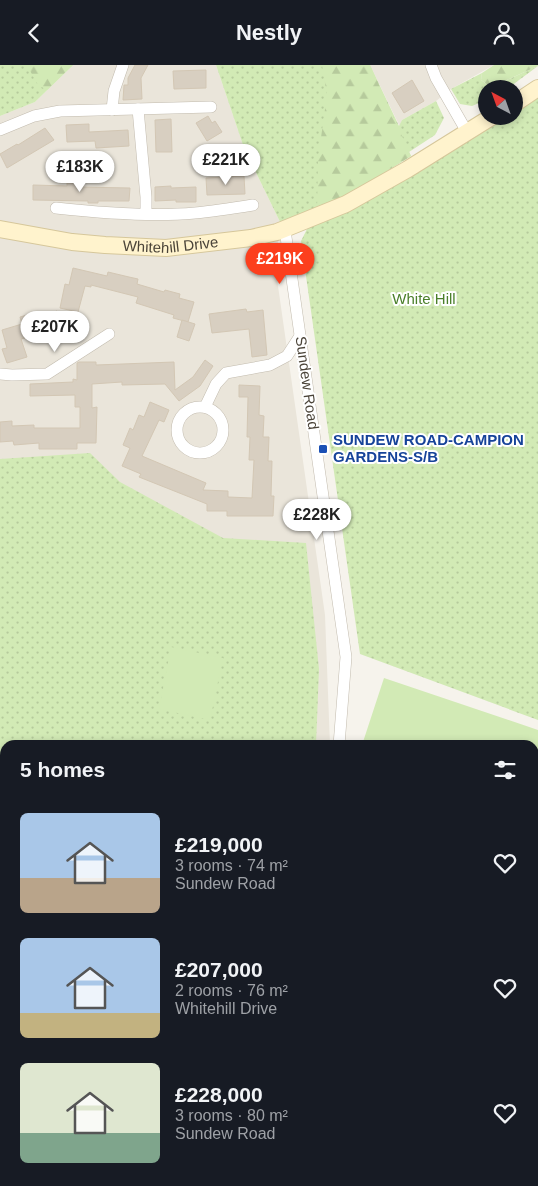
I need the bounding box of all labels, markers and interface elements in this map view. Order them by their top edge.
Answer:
icon: back [20,19,48,47]
icon: person [490,19,518,47]
text: Nestly [236,20,302,45]
north arrow [478,80,522,125]
map controls [478,80,523,125]
pin: £221K [191,143,261,186]
pin: £183K [45,151,115,193]
text: £221K [202,151,250,168]
text: £183K [56,158,104,175]
street label: Whitehill Drive [122,233,219,256]
pin: £219K [245,243,315,285]
text: £219K [256,250,304,267]
park label: White Hill [392,290,456,307]
pin: £207K [20,311,90,353]
text: £207K [31,318,79,335]
street label: Sundew Road [293,335,322,431]
place label: SUNDEW ROAD-CAMPION GARDENS-S/B [333,431,524,465]
marker: SUNDEW ROAD-CAMPION GARDENS-S/B [317,443,329,455]
pin: £228K [282,499,352,541]
text: £228K [293,506,341,523]
icon: filters [491,756,519,784]
text: 5 homes [20,758,105,781]
icon: home [60,833,120,893]
text: £219,000 [175,833,263,856]
icon: heart [491,849,519,877]
text: 3 rooms · 74 m² [175,857,288,874]
text: Sundew Road [175,875,276,892]
icon: home [60,958,120,1018]
text: £207,000 [175,958,263,981]
icon: heart [491,974,519,1002]
text: 2 rooms · 76 m² [175,982,288,999]
text: Whitehill Drive [175,1000,277,1017]
icon: home [60,1083,120,1143]
text: £228,000 [175,1083,263,1106]
icon: heart [491,1099,519,1127]
text: 3 rooms · 80 m² [175,1107,288,1124]
text: Sundew Road [175,1125,276,1142]

